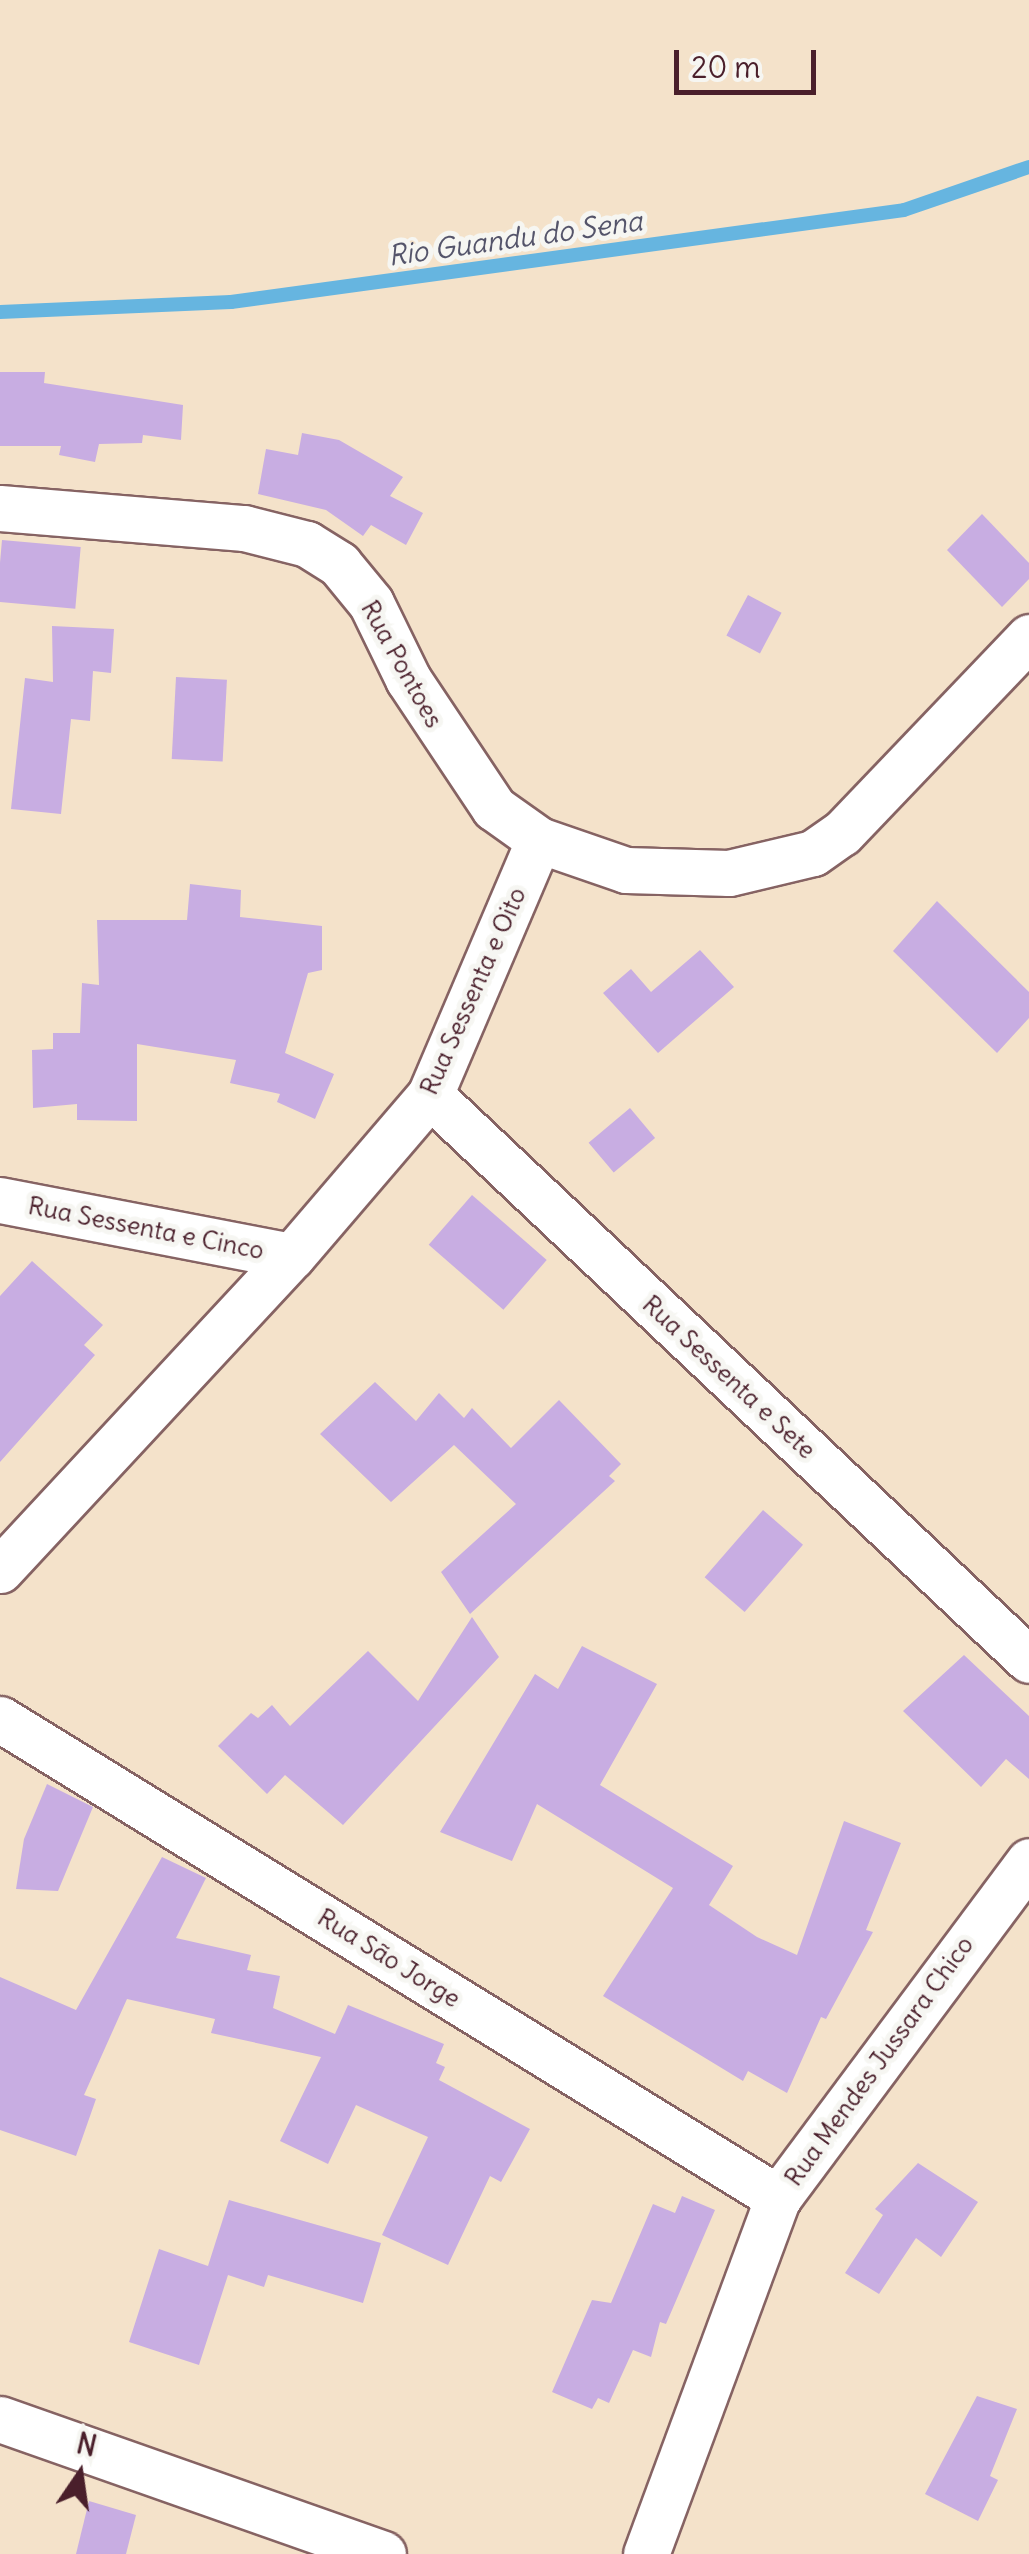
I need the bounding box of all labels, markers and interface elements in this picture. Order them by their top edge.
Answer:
scale bar [679,30,822,92]
text: 20 m [691,48,761,86]
water label: Rio Guandu do Sena [386,204,644,272]
street label: Rua Pontoes [355,595,449,733]
street label: Rua Sessenta e Oito [414,883,532,1099]
street label: Rua Sessenta e Cinco [26,1190,266,1266]
street label: Rua Sessenta e Sete [636,1289,822,1465]
street label: Rua São Jorge [312,1902,466,2014]
street label: Rua Mendes Jussara Chico [778,1930,980,2192]
north arrow [30,2424,130,2524]
text: N [73,2425,100,2464]

